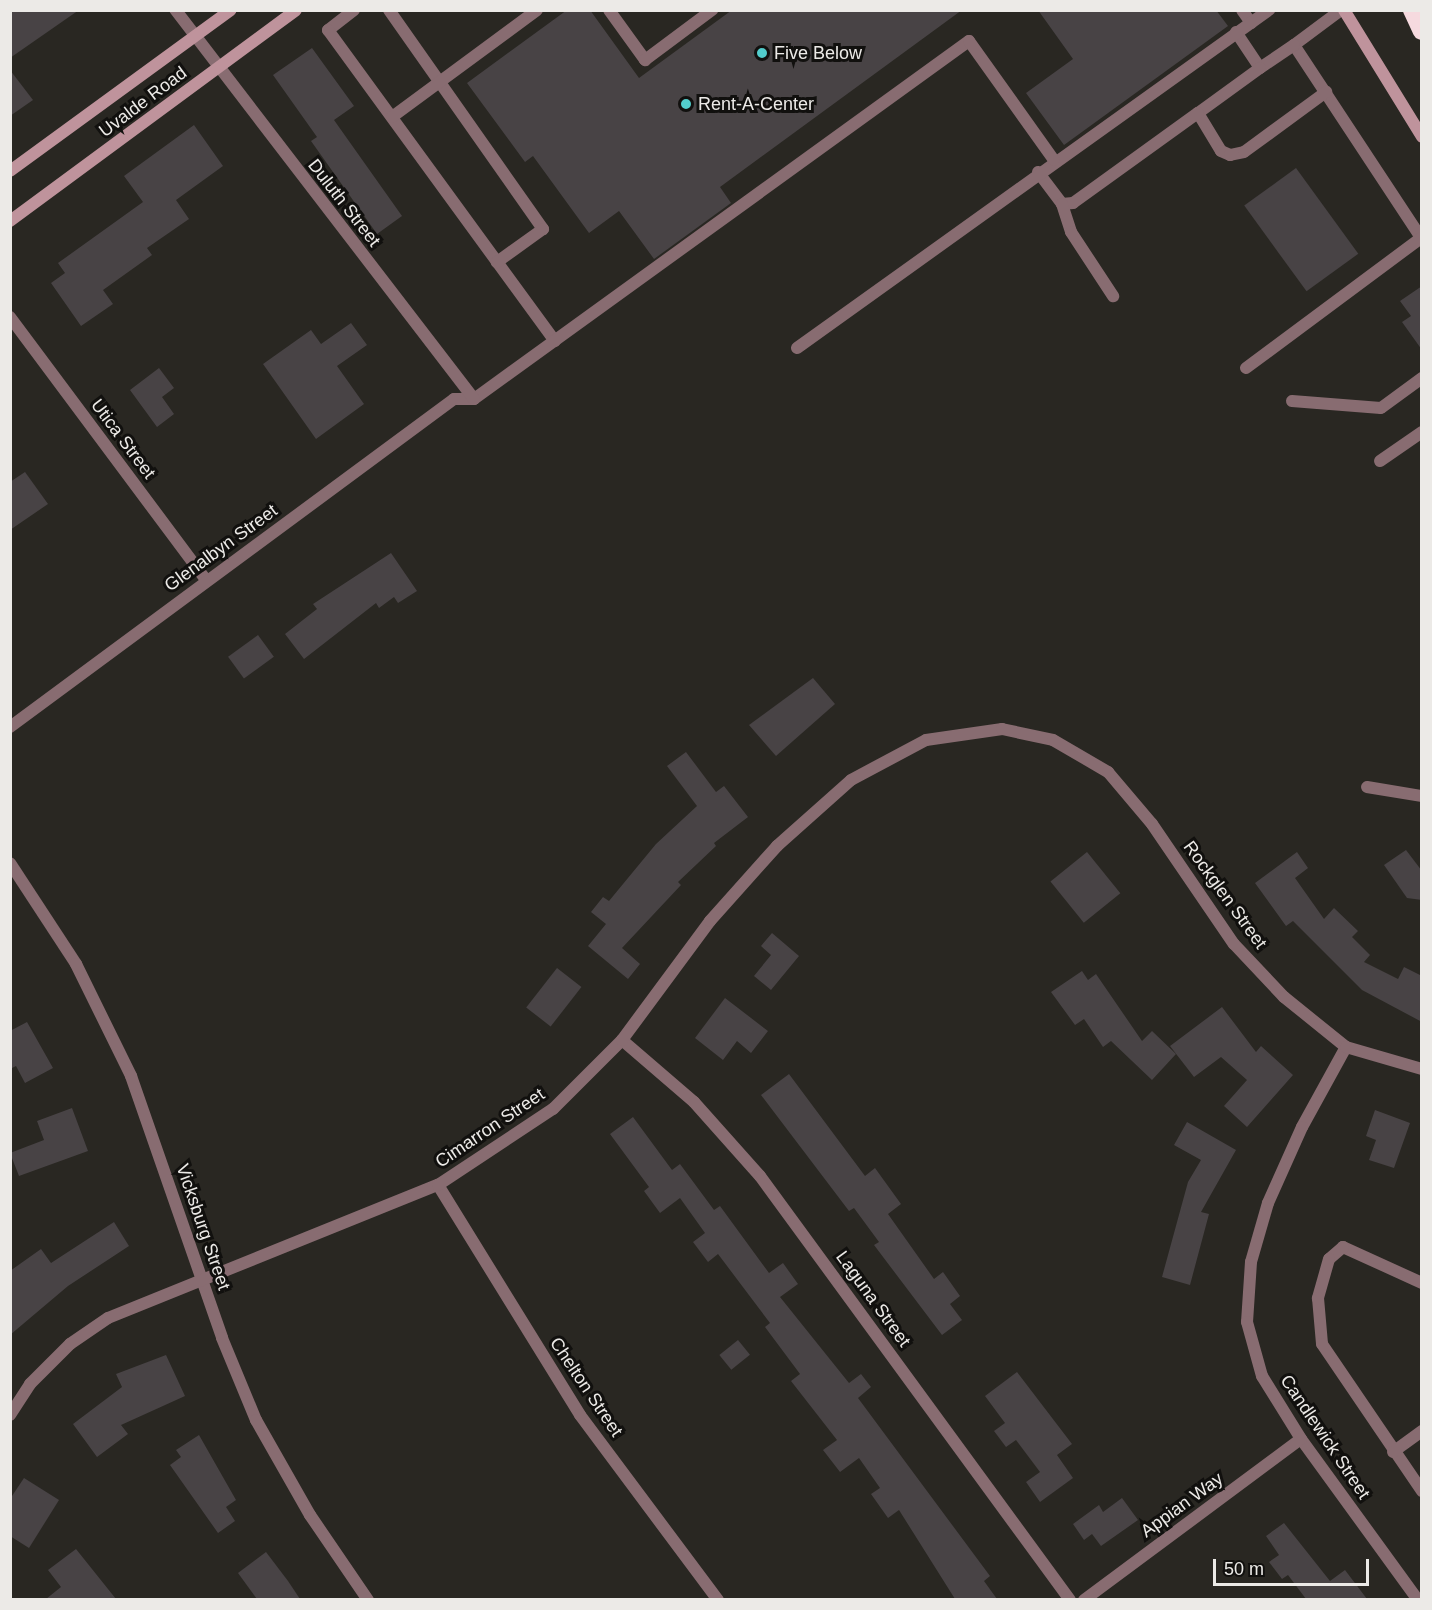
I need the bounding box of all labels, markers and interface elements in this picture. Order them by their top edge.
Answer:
place label: Five Below [774,42,862,64]
marker: Five Below [755,46,769,60]
street label: Uvalde Road [95,62,191,142]
place label: Rent-A-Center [698,93,814,115]
marker: Rent-A-Center [679,97,693,111]
street label: Duluth Street [303,155,385,251]
street label: Utica Street [86,395,160,483]
street label: Glenalbyn Street [160,500,282,596]
street label: Rockglen Street [1179,837,1271,953]
street label: Cimarron Street [431,1084,549,1172]
street label: Vicksburg Street [171,1161,235,1293]
street label: Laguna Street [831,1247,915,1351]
street label: Chelton Street [545,1333,627,1441]
street label: Candlewick Street [1275,1371,1375,1503]
street label: Appian Way [1137,1468,1227,1542]
scale bar [1216,1547,1372,1585]
text: 50 m [1224,1559,1264,1579]

